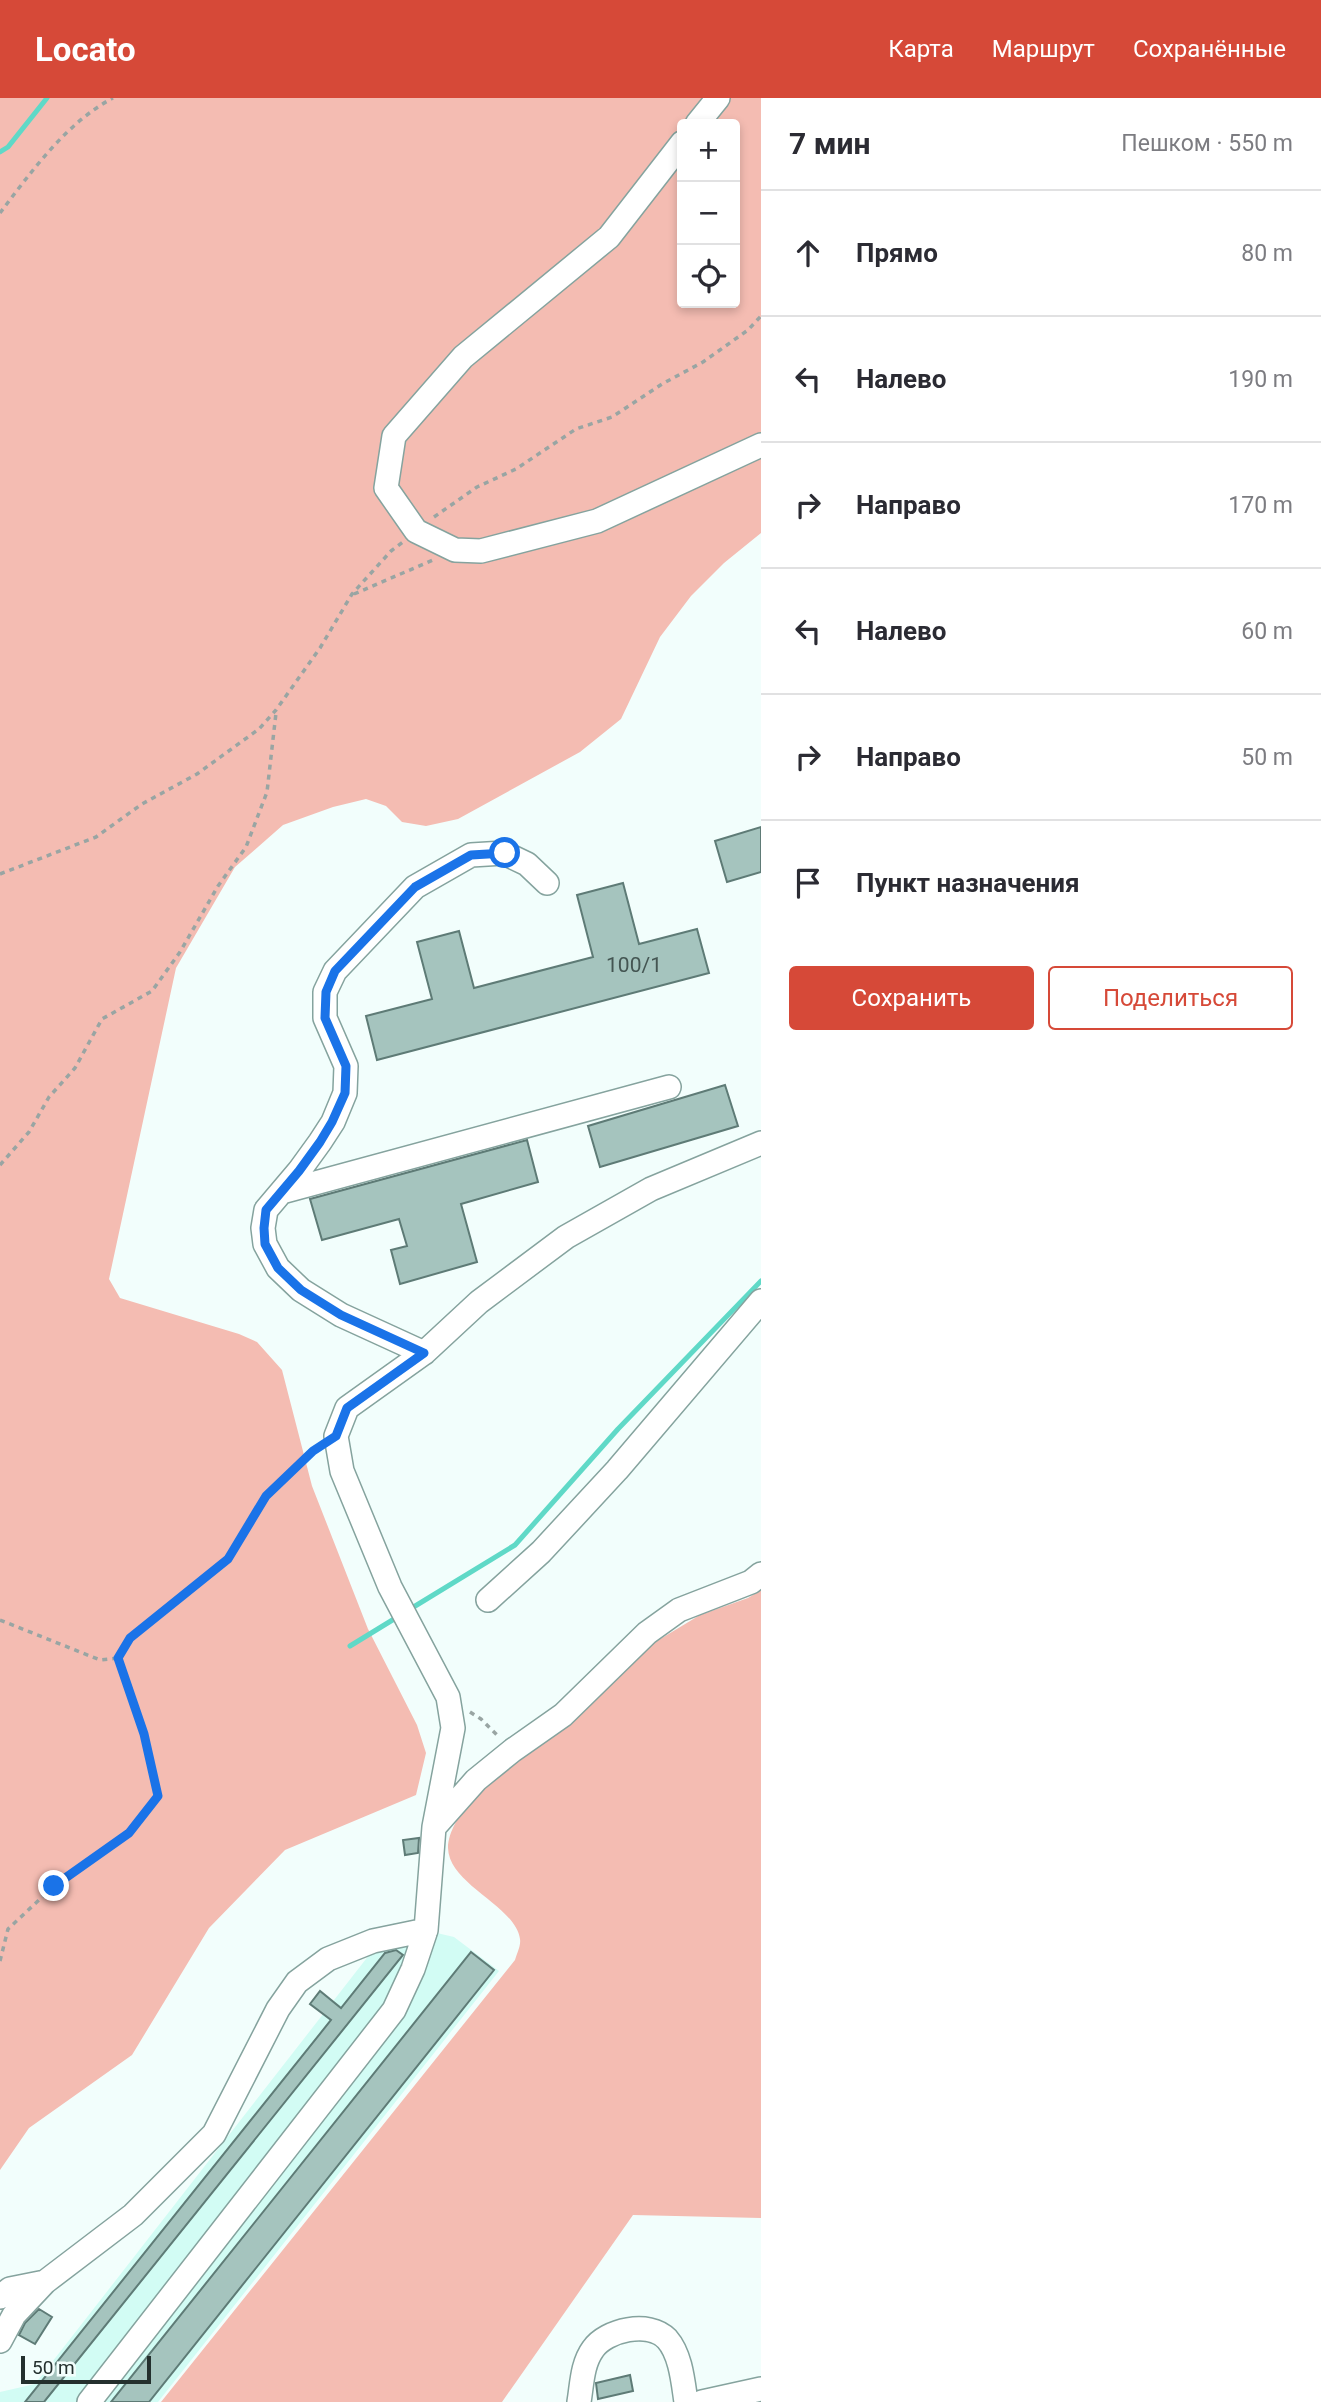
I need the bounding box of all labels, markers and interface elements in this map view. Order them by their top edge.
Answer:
text: Locato [35,30,136,69]
text: Карта [888,35,954,63]
text: Маршрут [992,35,1095,63]
text: Сохранённые [1133,35,1286,63]
map controls [677,119,740,308]
button: + [677,119,740,182]
text: 7 мин [789,126,870,161]
text: Пешком · 550 m [1121,130,1293,157]
button: − [677,182,740,245]
icon: ahead [789,234,827,272]
text: Прямо [856,238,938,268]
text: 80 m [1241,240,1293,267]
button: locate [677,245,740,308]
icon: left [789,360,827,398]
text: Налево [856,364,946,394]
text: 190 m [1228,366,1293,393]
icon: right [789,486,827,524]
text: Направо [856,490,961,520]
text: 170 m [1228,492,1293,519]
icon: left [789,612,827,650]
text: Налево [856,616,946,646]
text: 60 m [1241,618,1293,645]
icon: right [789,738,827,776]
text: Направо [856,742,961,772]
text: 50 m [1241,744,1293,771]
route start [489,837,520,868]
icon: arrive [789,864,827,902]
text: Пункт назначения [856,868,1080,898]
house number: 100/1 [606,953,662,977]
button: Сохранить [789,966,1034,1030]
button: Поделиться [1048,966,1293,1030]
route end [38,1870,69,1901]
scale bar [21,2353,150,2385]
text: 50 m [32,2356,75,2379]

